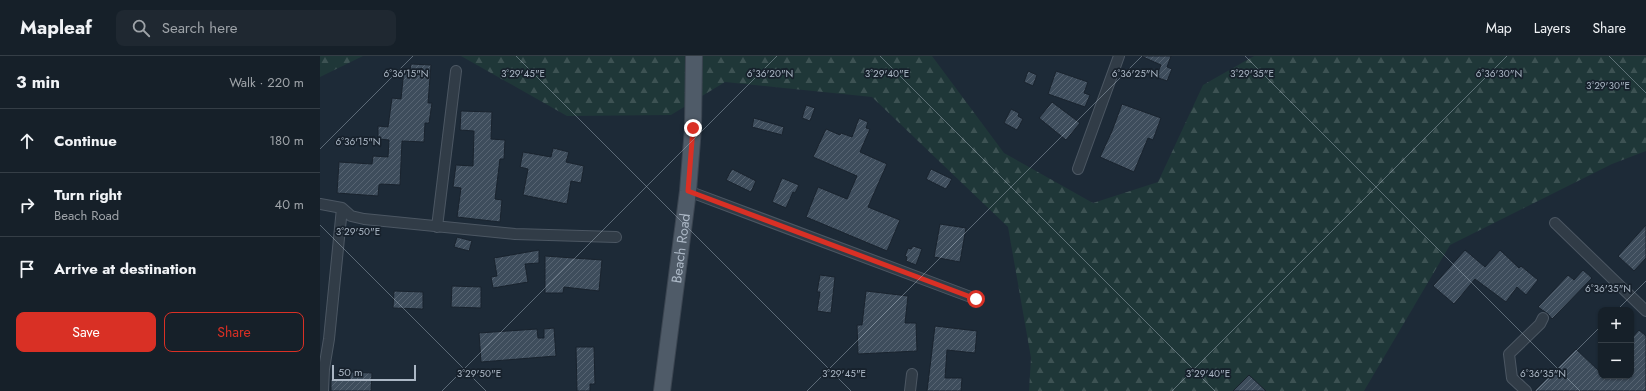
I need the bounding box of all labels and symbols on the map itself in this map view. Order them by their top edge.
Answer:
text: 6°36'15"N [383,66,429,81]
text: 3°29'45"E [501,66,545,81]
text: 6°36'20"N [747,66,793,81]
text: 3°29'40"E [865,66,909,81]
text: 6°36'25"N [1112,66,1158,81]
text: 3°29'35"E [1230,66,1274,81]
text: 6°36'30"N [1476,66,1522,81]
text: 3°29'30"E [1586,78,1630,93]
route end [684,119,702,137]
text: 6°36'15"N [335,134,381,149]
street label: Beach Road [666,212,695,284]
text: 3°29'50"E [336,224,380,239]
text: 6°36'35"N [1585,281,1631,296]
route start [967,290,985,308]
scale bar [332,363,416,382]
text: 3°29'50"E [457,366,501,381]
text: 3°29'45"E [822,366,866,381]
text: 3°29'40"E [1186,366,1230,381]
text: 6°36'35"N [1520,366,1566,381]

